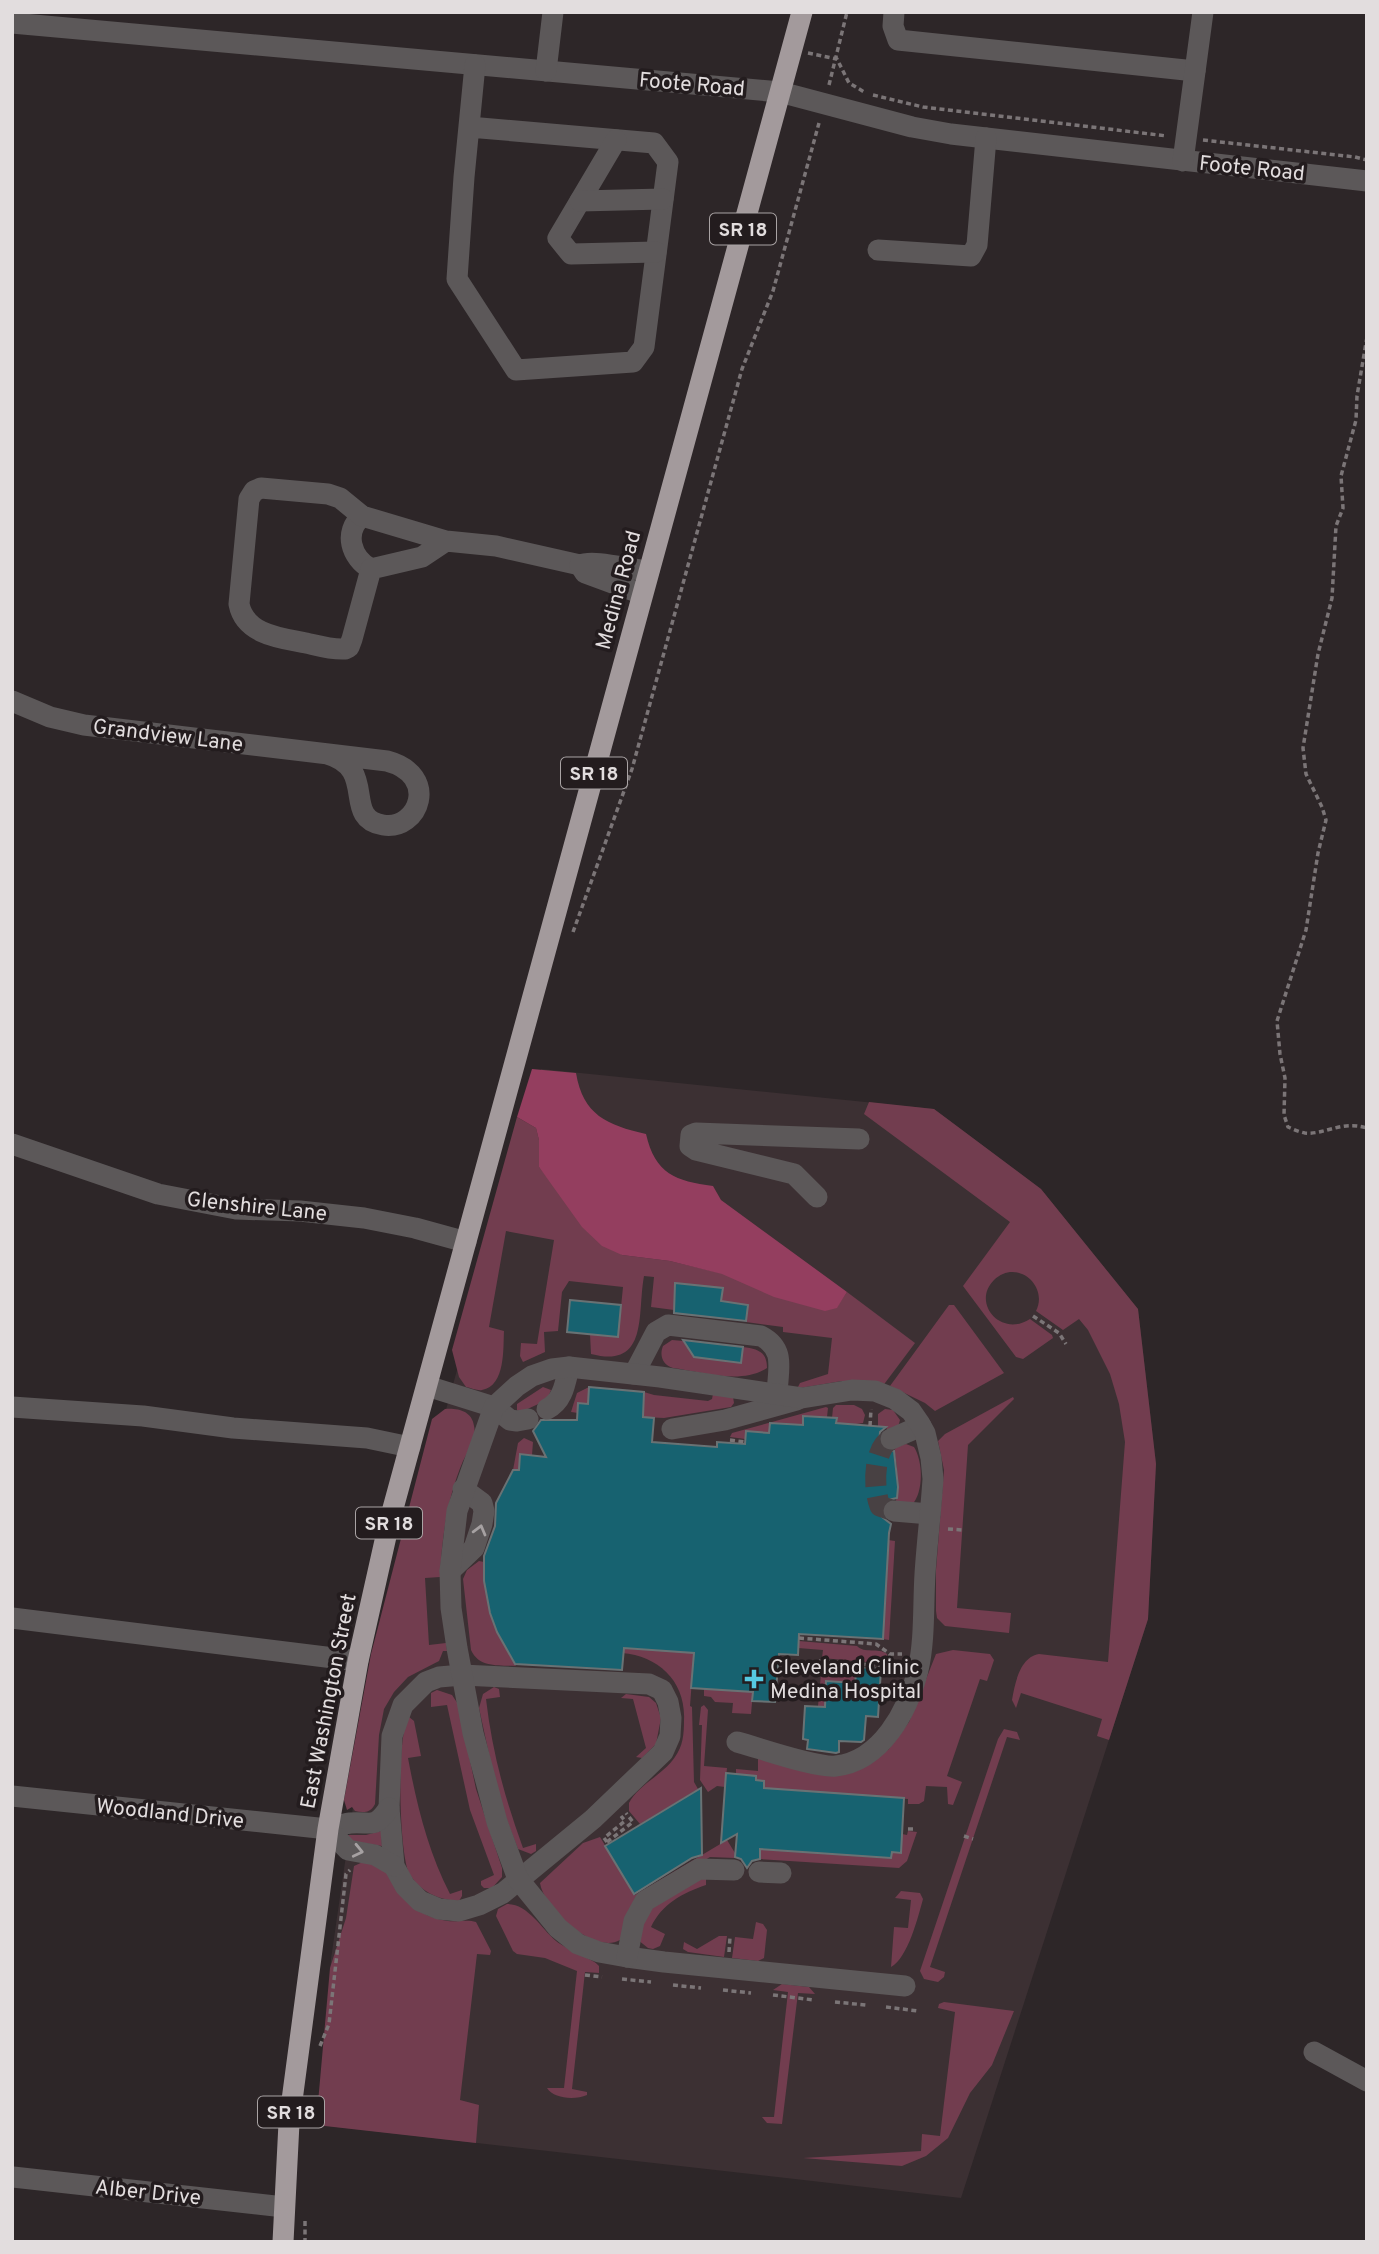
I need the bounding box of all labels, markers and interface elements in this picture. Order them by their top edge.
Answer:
street label: Foote Road [638,67,746,104]
street label: Foote Road [1198,151,1306,188]
road number: SR 18 [710,214,776,244]
street label: Medina Road [591,528,648,653]
street label: Grandview Lane [91,714,244,759]
road number: SR 18 [561,758,627,788]
street label: Glenshire Lane [185,1187,328,1228]
road number: SR 18 [356,1508,422,1539]
one-way arrow [472,1525,486,1537]
street label: East Washington Street [295,1591,364,1811]
place label: Cleveland Clinic Medina Hospital [770,1655,921,1706]
marker: Cleveland Clinic Medina Hospital [744,1669,764,1689]
street label: Woodland Drive [95,1793,245,1836]
one-way arrow [352,1843,364,1857]
road number: SR 18 [258,2096,324,2128]
street label: Alber Drive [94,2175,202,2212]

